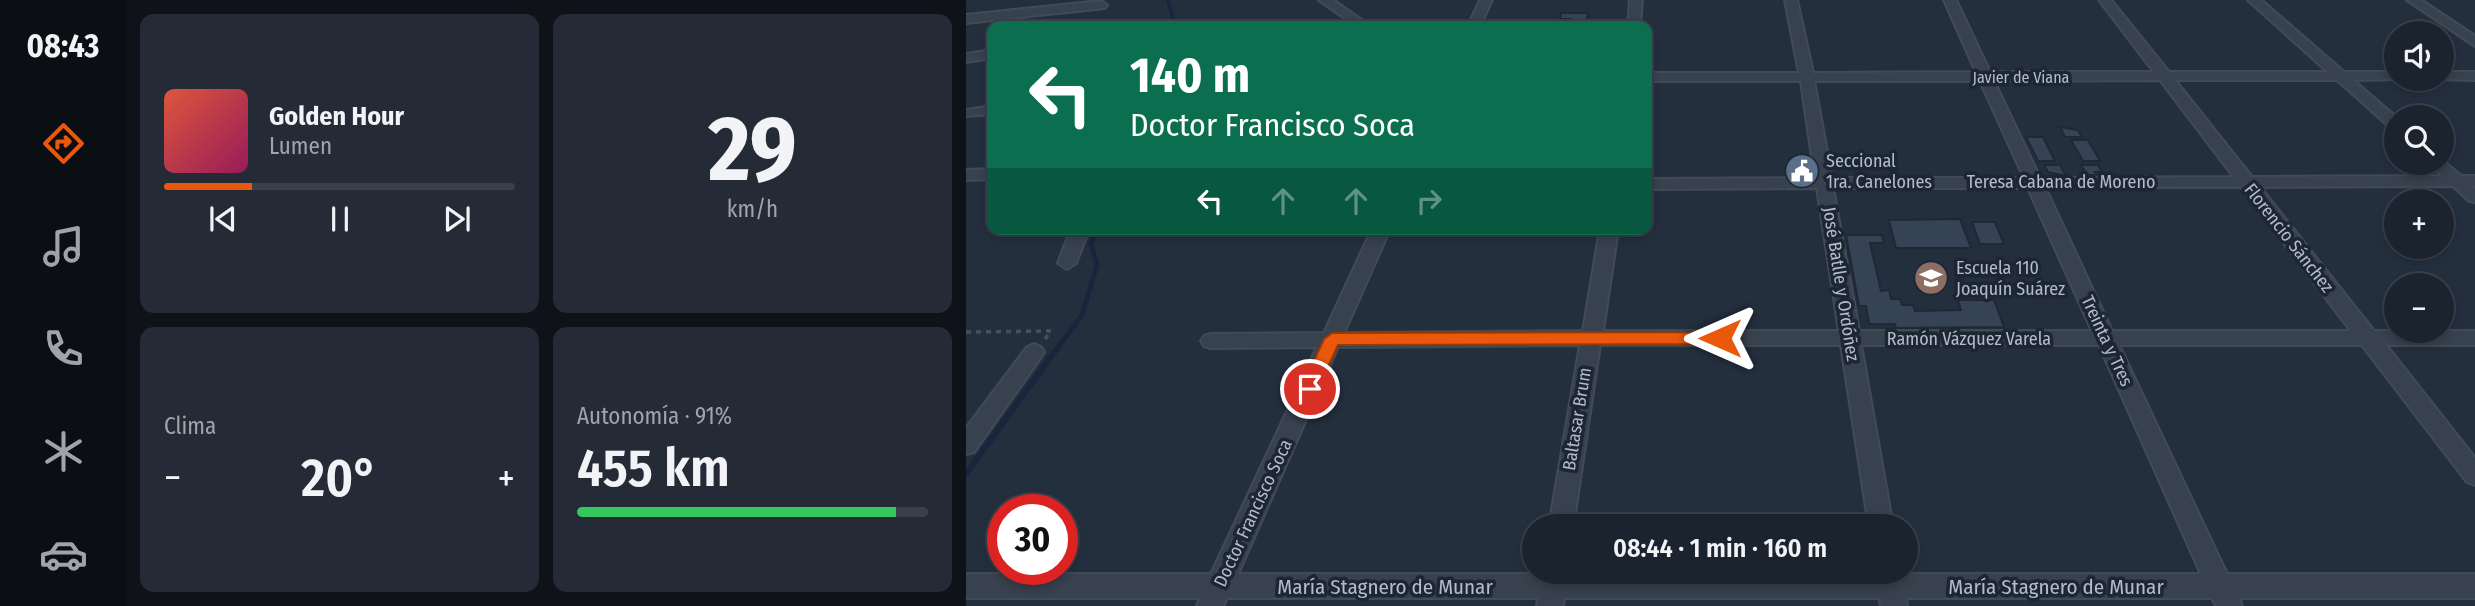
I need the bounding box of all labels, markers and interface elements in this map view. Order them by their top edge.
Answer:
map controls [2384,21,2454,343]
button: sound [2384,21,2454,91]
text: 08:43 [27,27,99,65]
text: 140 m [1130,46,1250,105]
icon: left [1015,49,1106,140]
street label: Javier de Viana [1973,68,2070,87]
text: 29 [708,95,797,204]
text: Golden Hour [269,101,404,132]
button: search [2384,105,2454,175]
text: Doctor Francisco Soca [1130,106,1415,144]
icon: directions [39,119,88,168]
text: Lumen [269,132,332,160]
place label: Seccional 1ra. Canelones [1826,150,1932,193]
public building icon: Seccional 1ra. Canelones [1783,152,1821,190]
street label: Teresa Cabana de Moreno [1967,171,2155,193]
street label: Florencio Sánchez [2240,179,2338,297]
icon: left [1191,182,1229,220]
icon: ahead [1264,182,1302,220]
icon: ahead [1337,182,1375,220]
icon: right [1410,182,1448,220]
button: + [2384,189,2454,259]
text: km/h [727,195,778,223]
icon: previous [204,200,242,238]
icon: pause [321,200,359,238]
icon: next [438,200,476,238]
street label: José Batlle y Ordóñez [1818,205,1864,363]
icon: music [39,222,88,271]
place label: Escuela 110 Joaquín Suárez [1956,257,2065,300]
school or university icon: Escuela 110 Joaquín Suárez [1912,259,1950,297]
button: − [2384,273,2454,343]
street label: Treinta y Tres [2076,292,2138,390]
position arrow [1683,301,1757,375]
icon: phone [39,324,88,373]
street label: Ramón Vázquez Varela [1887,328,2051,350]
pin [1280,359,1340,419]
street label: Baltasar Brum [1558,366,1596,472]
icon: arrive [1291,370,1329,408]
text: Autonomía · 91% [577,402,732,430]
text: Clima [164,412,216,440]
icon: climate [39,427,88,476]
street label: Doctor Francisco Soca [1209,436,1297,590]
text: 455 km [577,437,730,500]
text: 20° [301,447,378,510]
text: − [164,455,181,501]
text: + [498,455,515,501]
speed limit sign: 30 [987,494,1078,585]
icon: car [39,530,88,579]
text: 08:44 · 1 min · 160 m [1613,533,1827,564]
street label: María Stagnero de Munar [1277,574,1493,600]
street label: María Stagnero de Munar [1948,574,2164,600]

